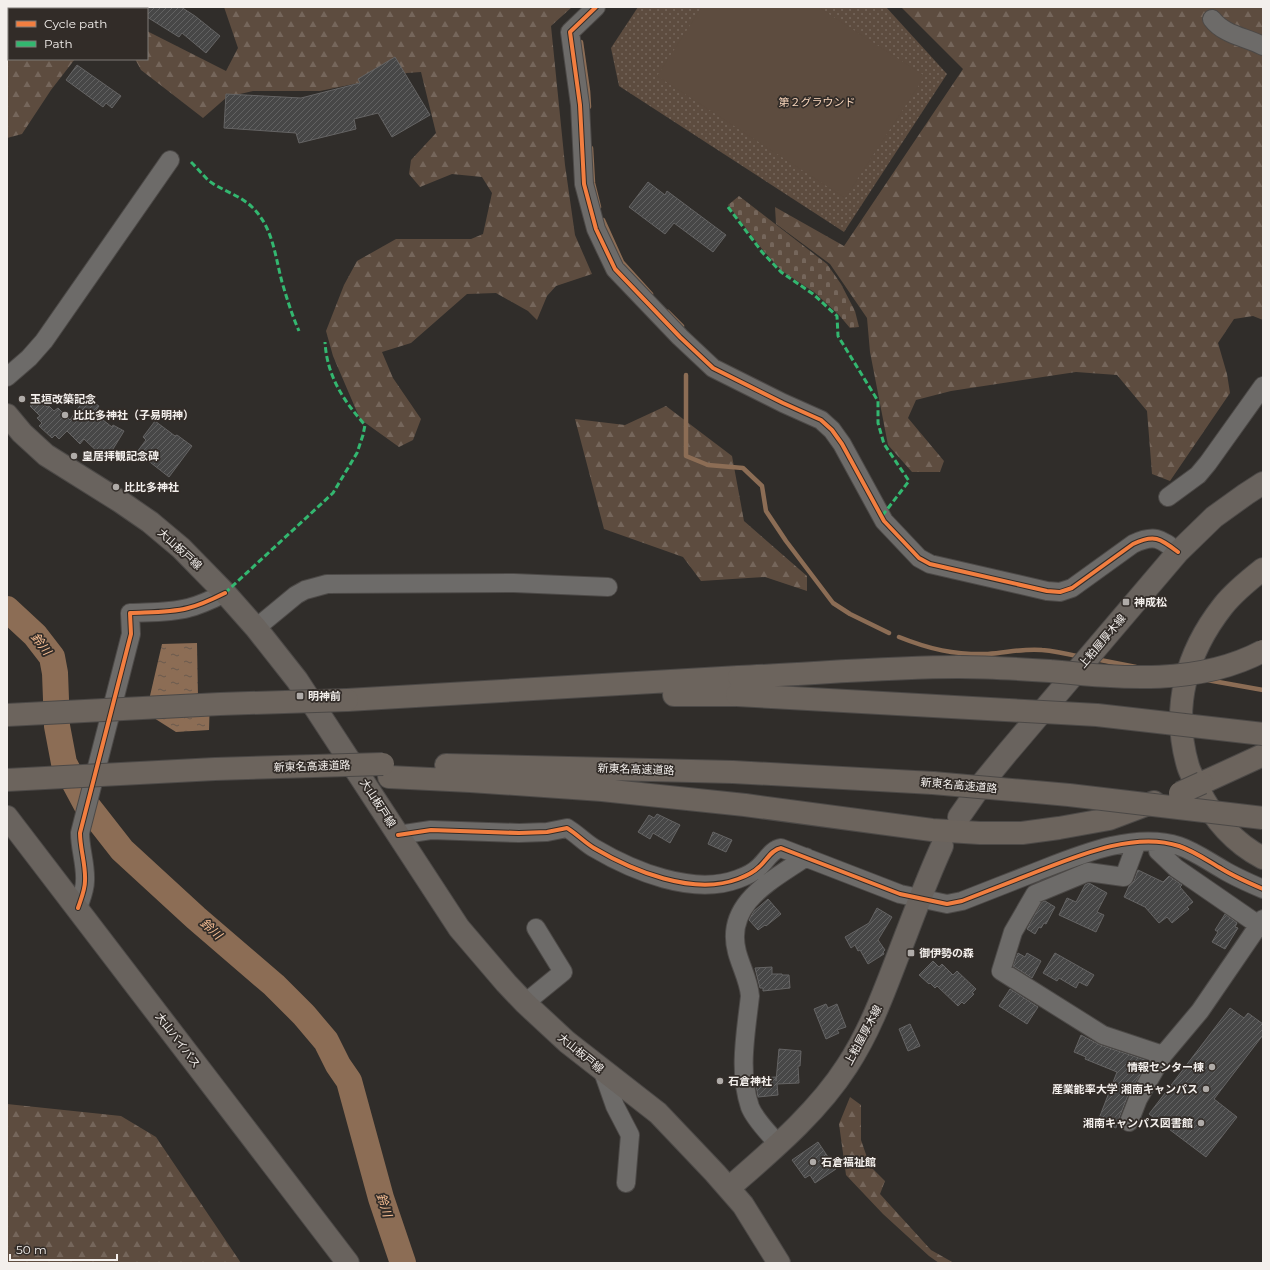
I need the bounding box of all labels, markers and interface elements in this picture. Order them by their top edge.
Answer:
legend [8,8,148,60]
text: Cycle path [44,16,107,31]
text: Path [44,36,73,51]
park label: 第２グラウンド [779,95,856,109]
place label: 玉垣改築記念 [30,392,96,406]
marker: 玉垣改築記念 [17,394,27,404]
place label: 比比多神社（子易明神） [73,408,194,422]
marker: 比比多神社（子易明神） [60,410,70,420]
place label: 皇居拝観記念碑 [82,449,159,463]
marker: 皇居拝観記念碑 [69,451,79,461]
place label: 比比多神社 [124,480,179,494]
marker: 比比多神社 [111,482,121,492]
street label: 大山板戸線 [155,525,205,573]
place label: 神成松 [1134,595,1167,609]
marker: 神成松 [1121,597,1131,607]
street label: 上粕屋厚木線 [1075,611,1129,671]
water label: 鈴川 [28,630,56,659]
place label: 明神前 [308,689,341,703]
marker: 明神前 [295,691,305,701]
street label: 新東名高速道路 [273,758,351,774]
street label: 新東名高速道路 [597,761,675,777]
street label: 新東名高速道路 [920,775,998,795]
street label: 大山板戸線 [357,776,399,830]
water label: 鈴川 [197,915,227,944]
place label: 御伊勢の森 [919,946,974,960]
marker: 御伊勢の森 [906,948,916,958]
street label: 上粕屋厚木線 [841,1003,885,1067]
street label: 大山バイパス [153,1010,203,1070]
street label: 大山板戸線 [555,1030,607,1076]
place label: 情報センター棟 [1127,1060,1204,1074]
marker: 情報センター棟 [1207,1062,1217,1072]
place label: 石倉神社 [728,1074,772,1088]
marker: 石倉神社 [715,1076,725,1086]
place label: 産業能率大学 湘南キャンパス [1052,1082,1198,1096]
marker: 産業能率大学 湘南キャンパス [1201,1084,1211,1094]
place label: 湘南キャンパス図書館 [1083,1116,1193,1130]
marker: 湘南キャンパス図書館 [1196,1118,1206,1128]
place label: 石倉福祉館 [821,1155,876,1169]
marker: 石倉福祉館 [808,1157,818,1167]
water label: 鈴川 [374,1191,396,1220]
scale bar [10,1236,117,1262]
text: 50 m [16,1242,47,1257]

